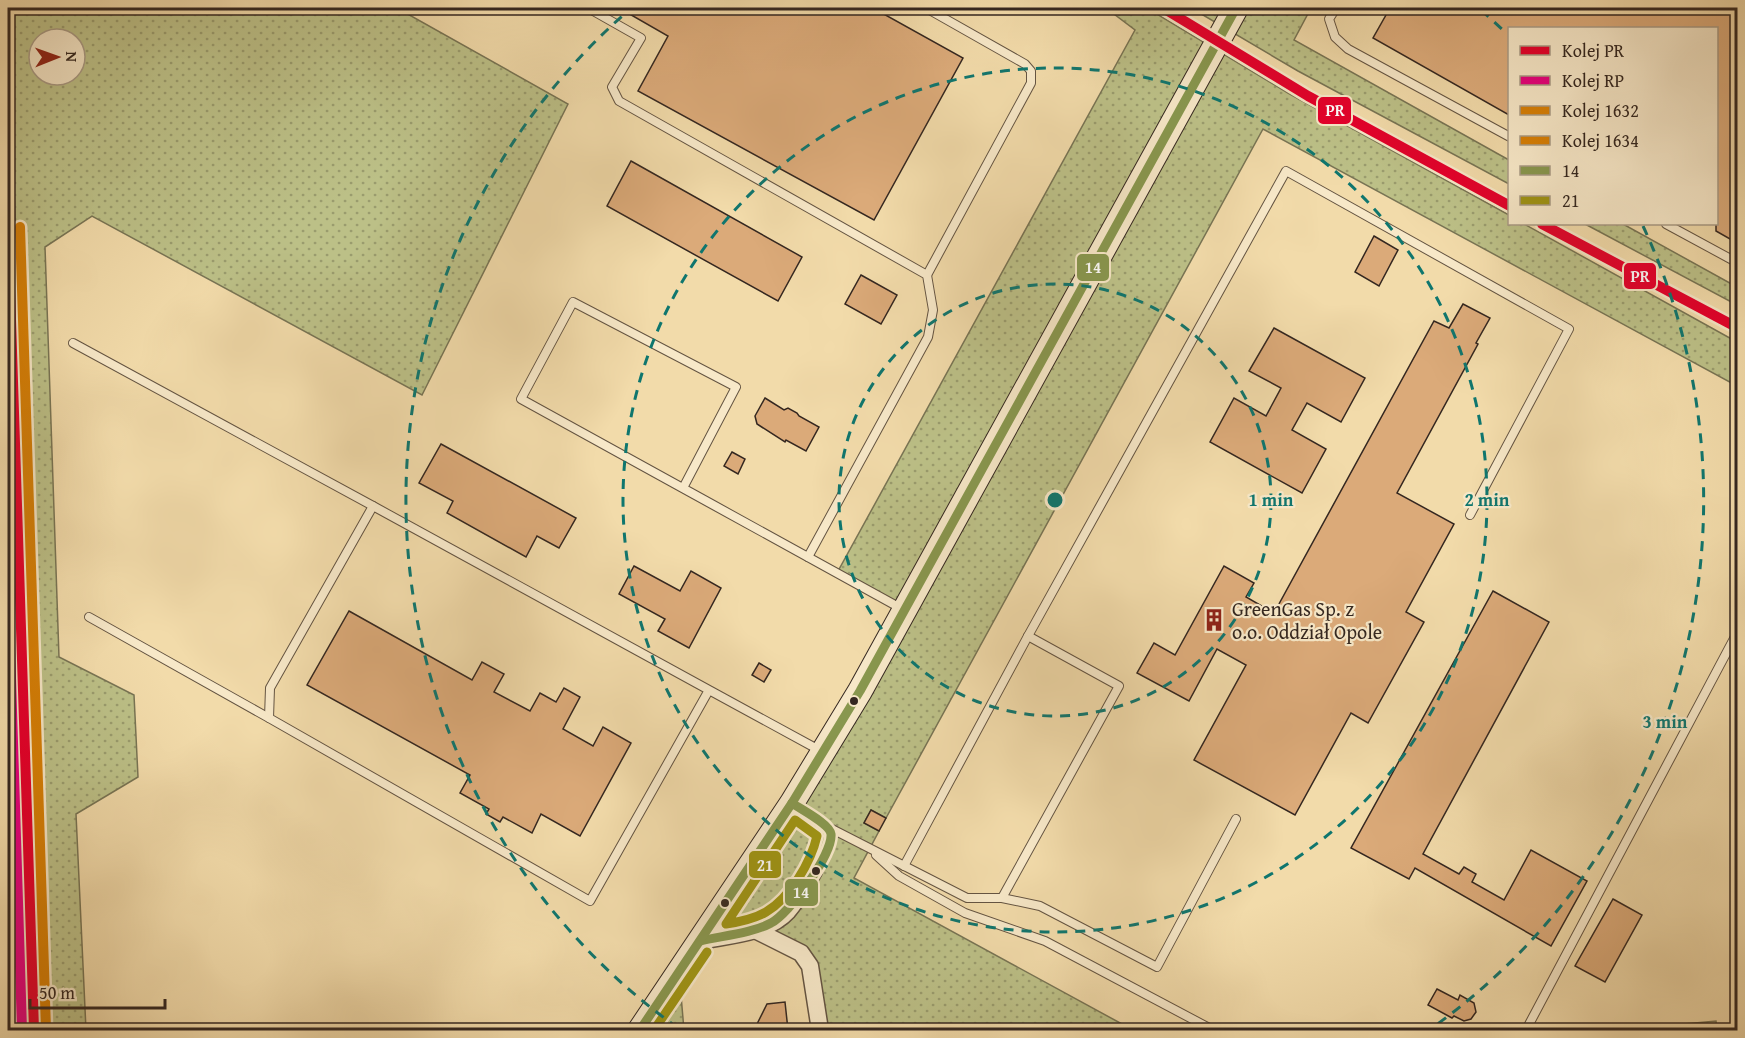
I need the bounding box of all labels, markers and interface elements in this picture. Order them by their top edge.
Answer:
north arrow [27,27,87,87]
legend [1508,27,1718,225]
text: Kolej PR [1562,37,1625,64]
text: N [60,51,84,63]
text: Kolej RP [1562,67,1624,94]
line badge: PR [1317,96,1352,125]
text: Kolej 1632 [1562,97,1639,124]
text: PR [1325,98,1345,122]
text: Kolej 1634 [1562,127,1639,154]
text: 14 [1562,157,1579,184]
text: 21 [1562,187,1579,214]
line badge: 14 [1076,253,1110,282]
text: 14 [1085,255,1101,279]
line badge: PR [1623,262,1657,290]
text: PR [1630,264,1650,288]
text: 1 min [1249,486,1294,513]
text: 2 min [1465,486,1510,513]
centre of rings [1045,490,1065,510]
place label: GreenGas Sp. z o.o. Oddział Opole [1232,594,1382,646]
building icon: GreenGas Sp. z o.o. Oddział Opole [1201,607,1227,633]
unlabelled marker [848,695,860,707]
text: 3 min [1643,708,1688,735]
line badge: 21 [748,850,782,879]
text: 21 [757,853,773,877]
unlabelled marker [810,865,822,877]
line badge: 14 [784,878,819,907]
text: 14 [793,880,809,904]
unlabelled marker [719,897,731,909]
scale bar [30,972,165,1010]
text: 50 m [39,979,75,1006]

